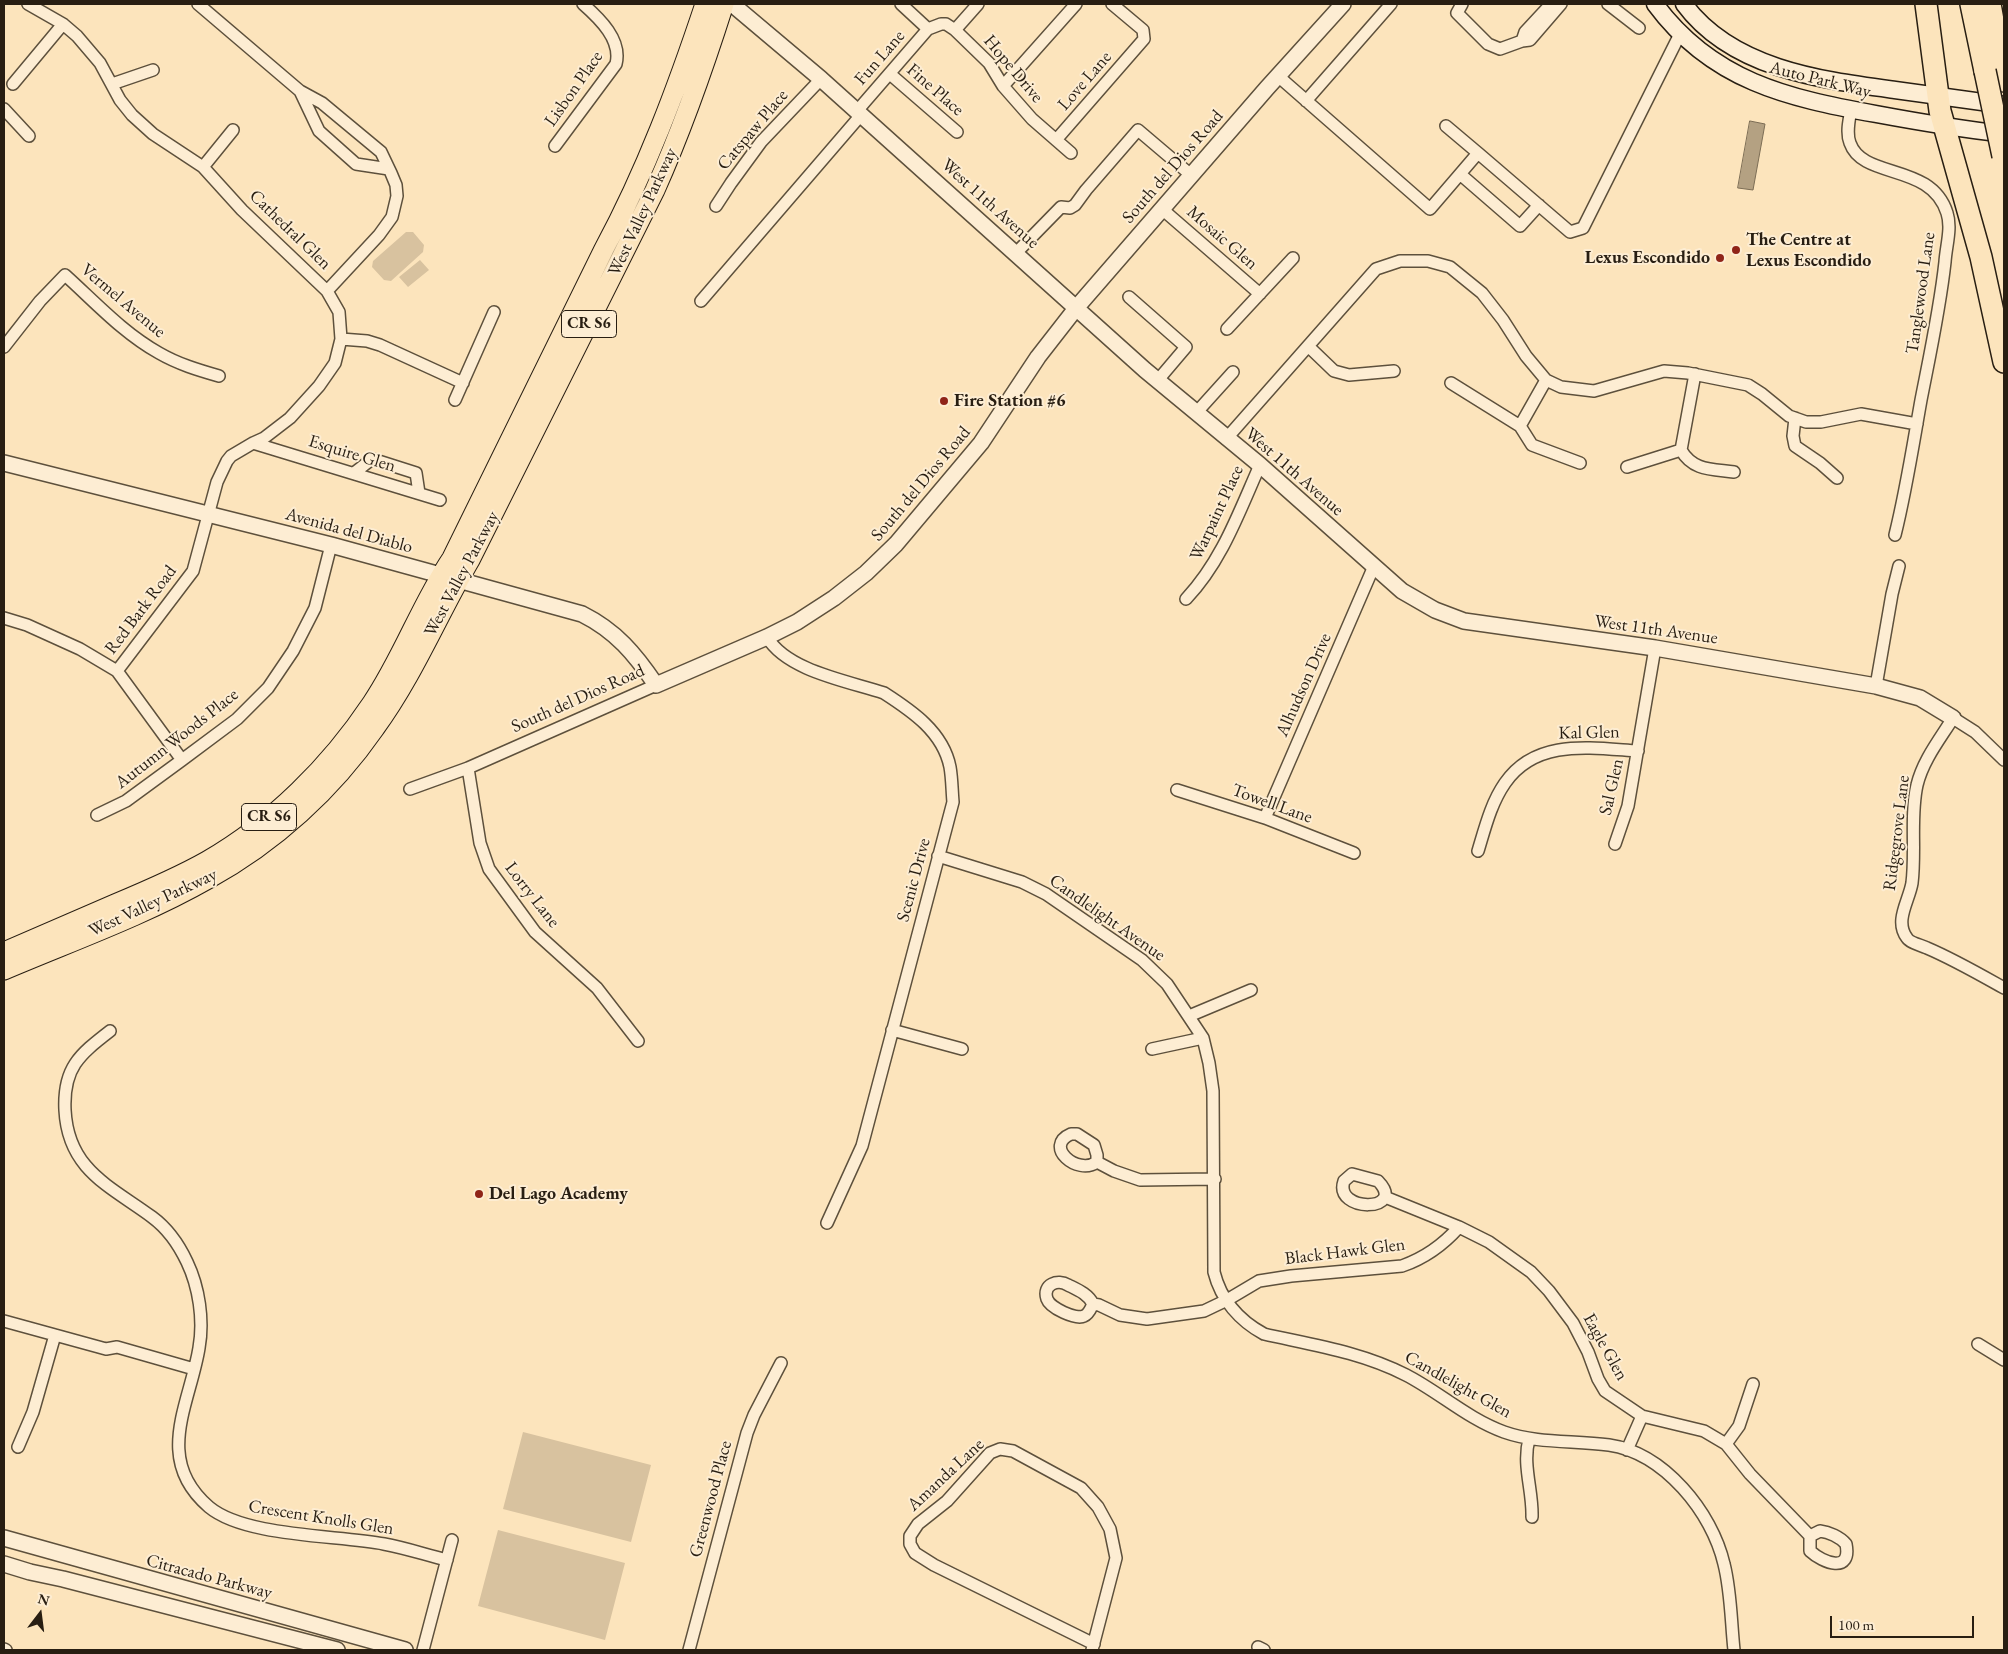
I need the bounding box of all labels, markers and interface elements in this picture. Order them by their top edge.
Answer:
street label: Fun Lane [850,26,910,90]
street label: Hope Drive [978,31,1048,107]
street label: Lisbon Place [540,47,608,131]
street label: Love Lane [1053,47,1117,115]
street label: Auto Park Way [1767,57,1873,103]
street label: Fine Place [902,59,968,121]
street label: Catspaw Place [713,85,793,175]
street label: South del Dios Road [1118,106,1228,228]
street label: West Valley Parkway [604,144,682,280]
street label: West 11th Avenue [937,154,1043,254]
street label: Cathedral Glen [244,185,336,275]
street label: Mosaic Glen [1182,201,1262,275]
place label: The Centre at Lexus Escondido [1746,229,1871,272]
street label: Tanglewood Lane [1902,231,1940,355]
marker: The Centre at Lexus Escondido [1730,244,1742,256]
place label: Lexus Escondido [1585,247,1710,269]
marker: Lexus Escondido [1714,252,1726,264]
street label: Vermel Avenue [76,259,170,343]
road number: CR S6 [562,310,616,338]
place label: Fire Station #6 [954,390,1065,412]
marker: Fire Station #6 [938,395,950,407]
street label: South del Dios Road [867,422,975,546]
street label: West 11th Avenue [1240,423,1348,521]
street label: Esquire Glen [306,431,398,477]
street label: Warpaint Place [1186,462,1248,564]
street label: Avenida del Diablo [283,504,415,558]
street label: West Valley Parkway [420,508,504,640]
street label: Red Bark Road [101,561,181,659]
street label: West 11th Avenue [1593,611,1719,649]
street label: Alhudson Drive [1272,630,1336,740]
street label: South del Dios Road [508,660,648,738]
street label: Autumn Woods Place [111,684,243,794]
street label: Kal Glen [1558,722,1620,744]
street label: Sal Glen [1595,757,1629,817]
street label: Ridgegrove Lane [1879,774,1915,892]
street label: Towell Lane [1229,779,1315,829]
road number: CR S6 [242,804,296,830]
street label: Scenic Drive [892,836,936,924]
street label: Lorry Lane [500,858,564,932]
street label: West Valley Parkway [85,864,221,942]
street label: Candlelight Avenue [1045,870,1169,966]
place label: Del Lago Academy [489,1183,628,1205]
marker: Del Lago Academy [473,1188,485,1200]
street label: Black Hawk Glen [1284,1234,1406,1270]
street label: Eagle Glen [1578,1310,1632,1384]
street label: Candlelight Glen [1401,1347,1515,1423]
street label: Amanda Lane [903,1434,989,1516]
street label: Greenwood Place [685,1438,737,1560]
street label: Crescent Knolls Glen [247,1496,395,1540]
street label: Citracado Parkway [144,1550,274,1604]
north arrow [15,1589,65,1639]
text: N [36,1589,52,1610]
scale bar [1833,1606,1977,1638]
text: 100 m [1838,1615,1874,1634]

